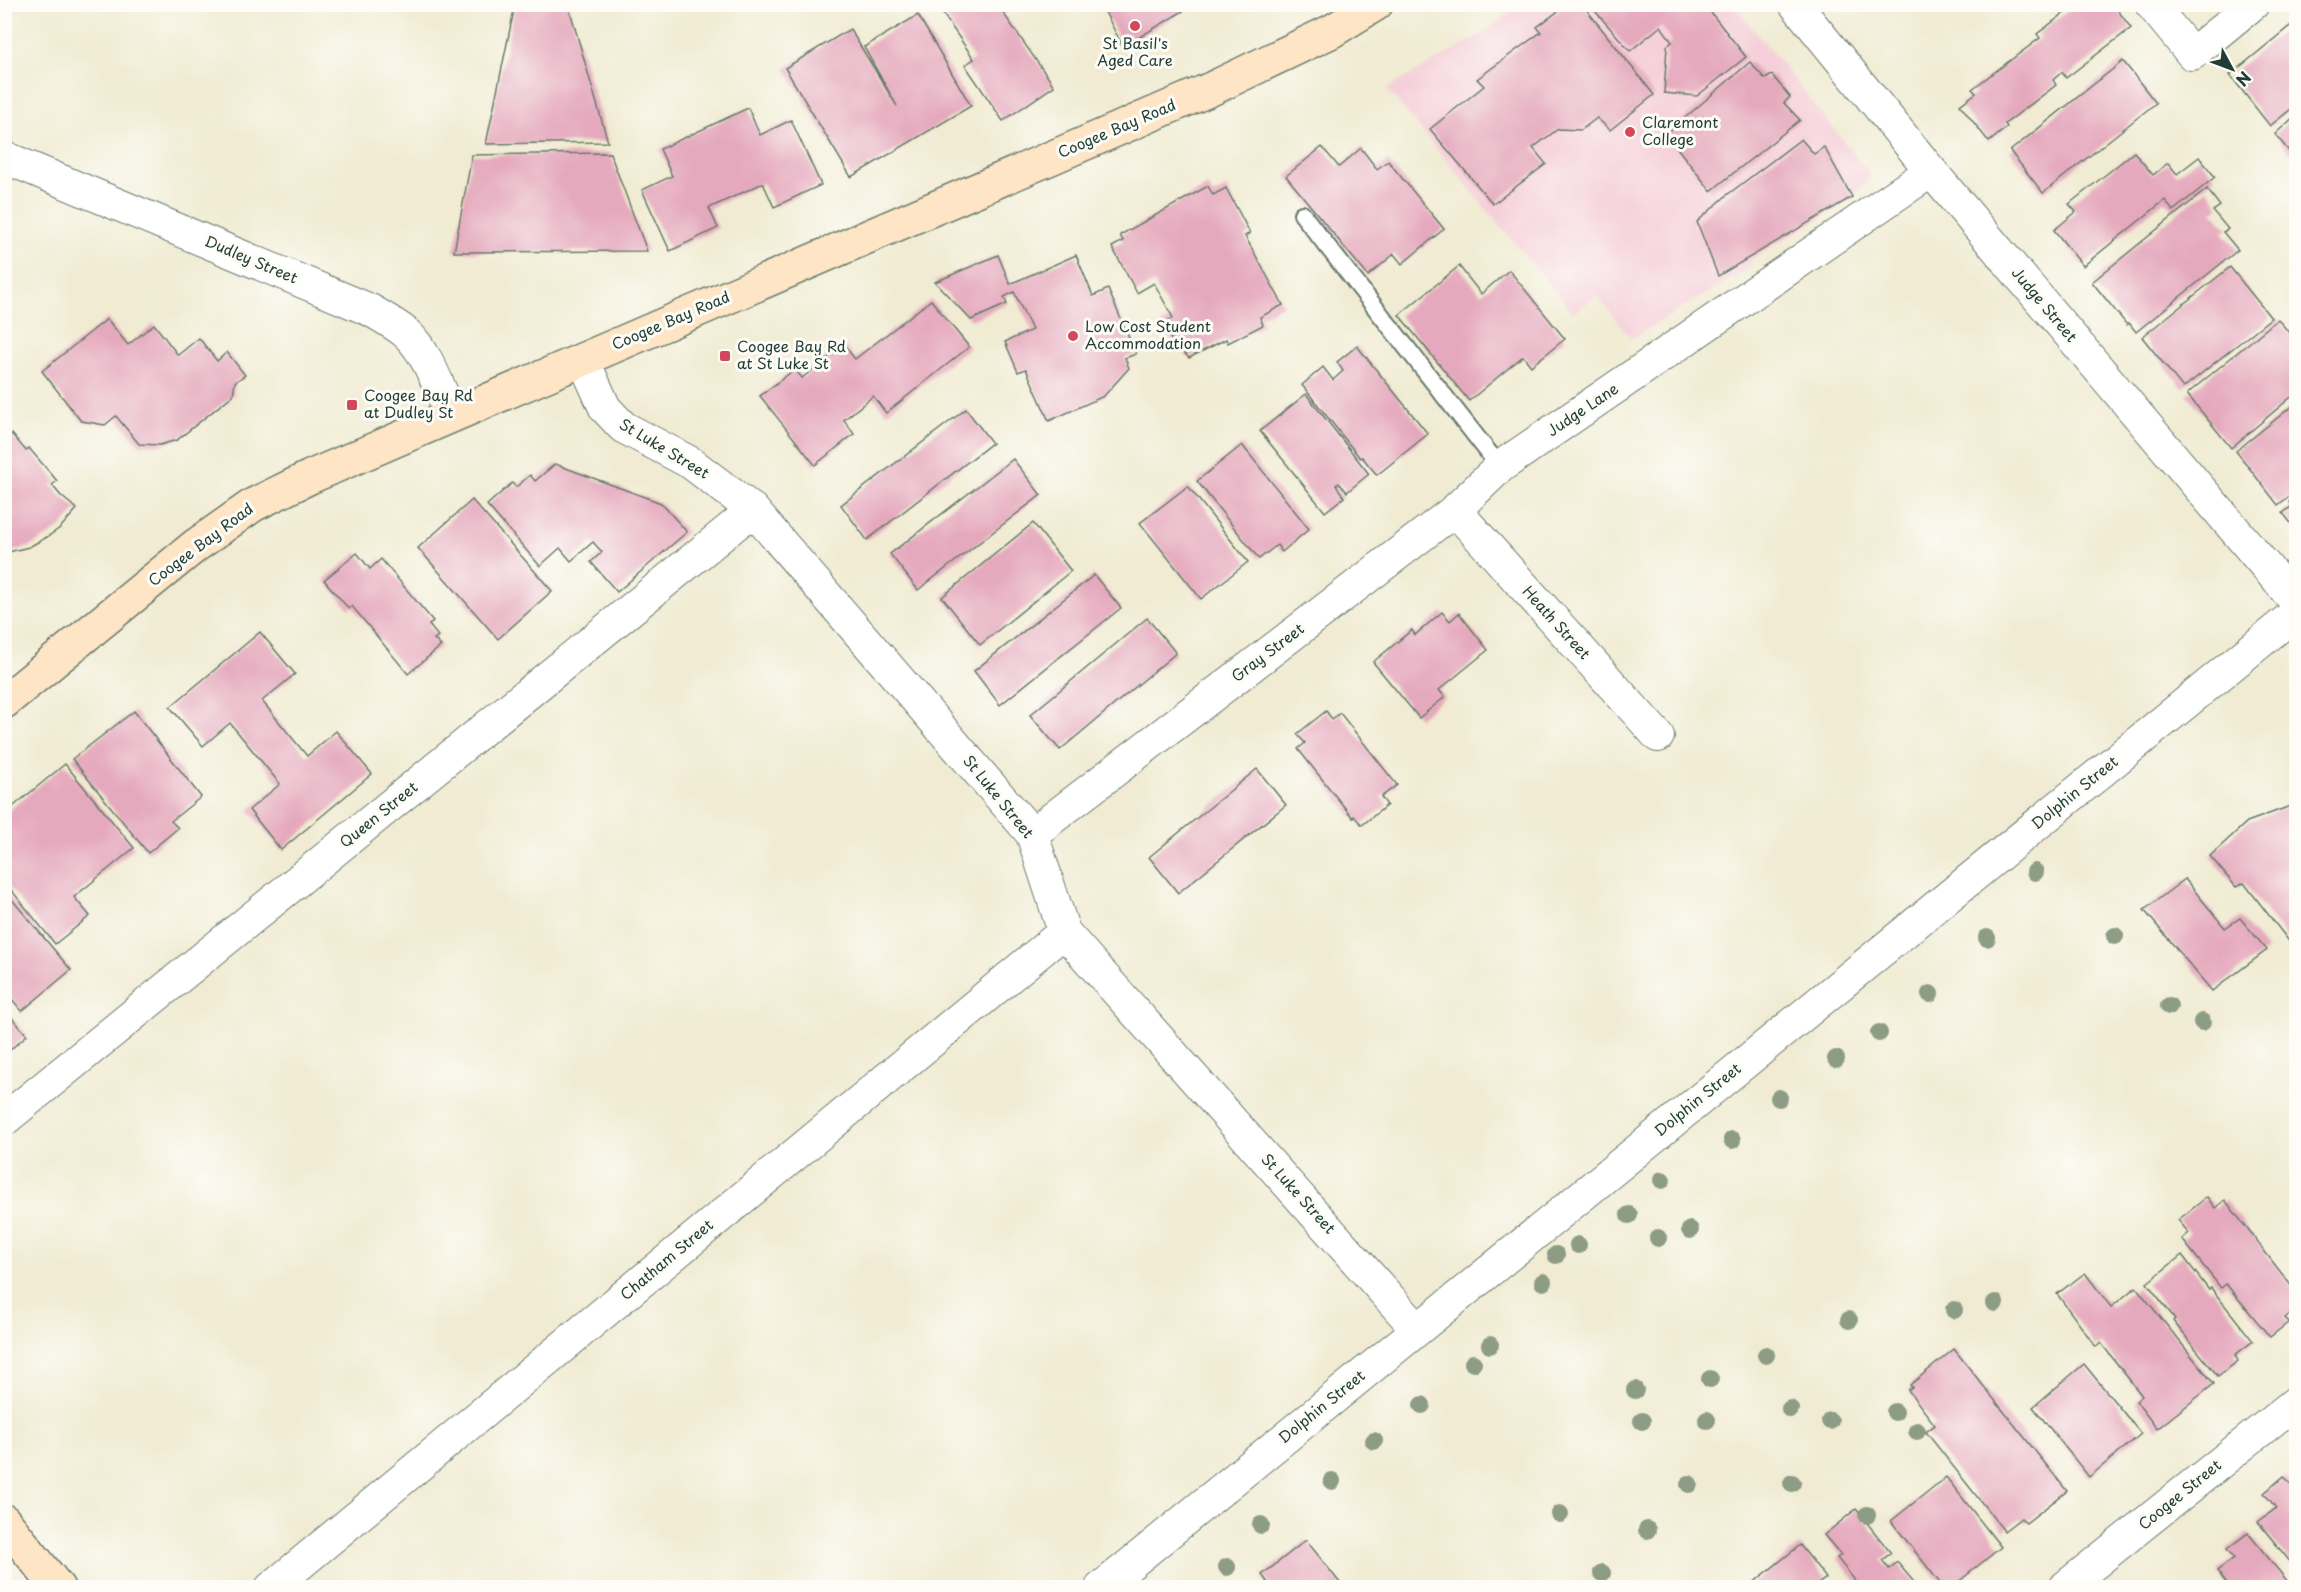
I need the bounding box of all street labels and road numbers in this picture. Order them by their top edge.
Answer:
street label: Coogee Bay Road [1054,92,1179,163]
street label: Dudley Street [201,229,302,289]
street label: Judge Street [2007,261,2083,347]
street label: Coogee Bay Road [608,284,733,355]
street label: Judge Lane [1542,376,1623,441]
street label: St Luke Street [615,412,714,484]
street label: Coogee Bay Road [143,497,257,591]
street label: Heath Street [1518,580,1597,664]
street label: Gray Street [1226,617,1308,687]
street label: St Luke Street [958,749,1040,843]
street label: Dolphin Street [2026,750,2122,834]
street label: Queen Street [334,775,422,853]
street label: Dolphin Street [1649,1057,1745,1141]
street label: St Luke Street [1257,1148,1342,1238]
street label: Chatham Street [614,1213,718,1305]
street label: Dolphin Street [1273,1364,1369,1448]
street label: Coogee Street [2133,1453,2226,1535]

